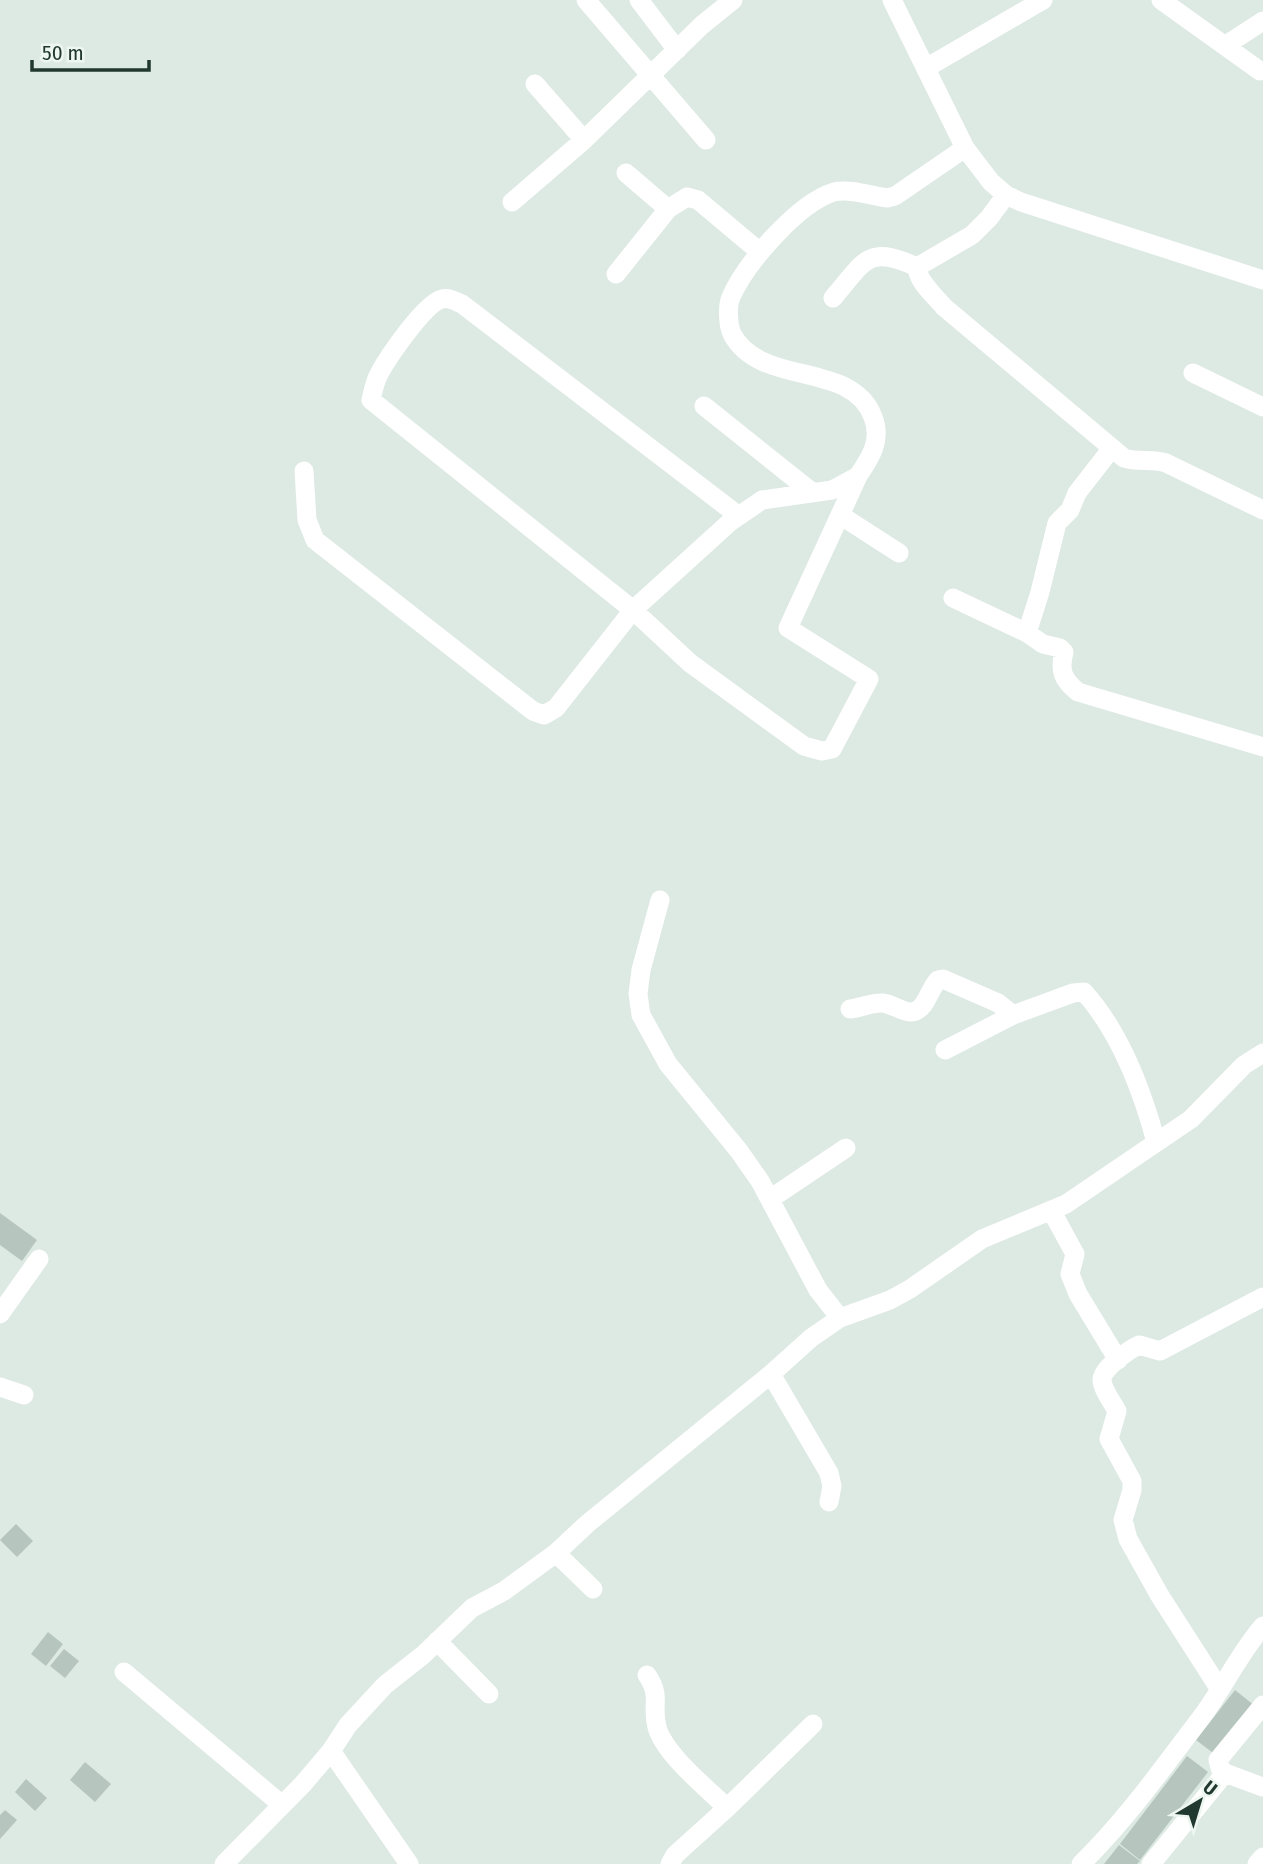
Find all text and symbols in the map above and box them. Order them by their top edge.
scale bar [32,28,149,72]
text: 50 m [42,40,84,66]
north arrow [1165,1766,1235,1836]
text: U [1199,1776,1222,1800]

